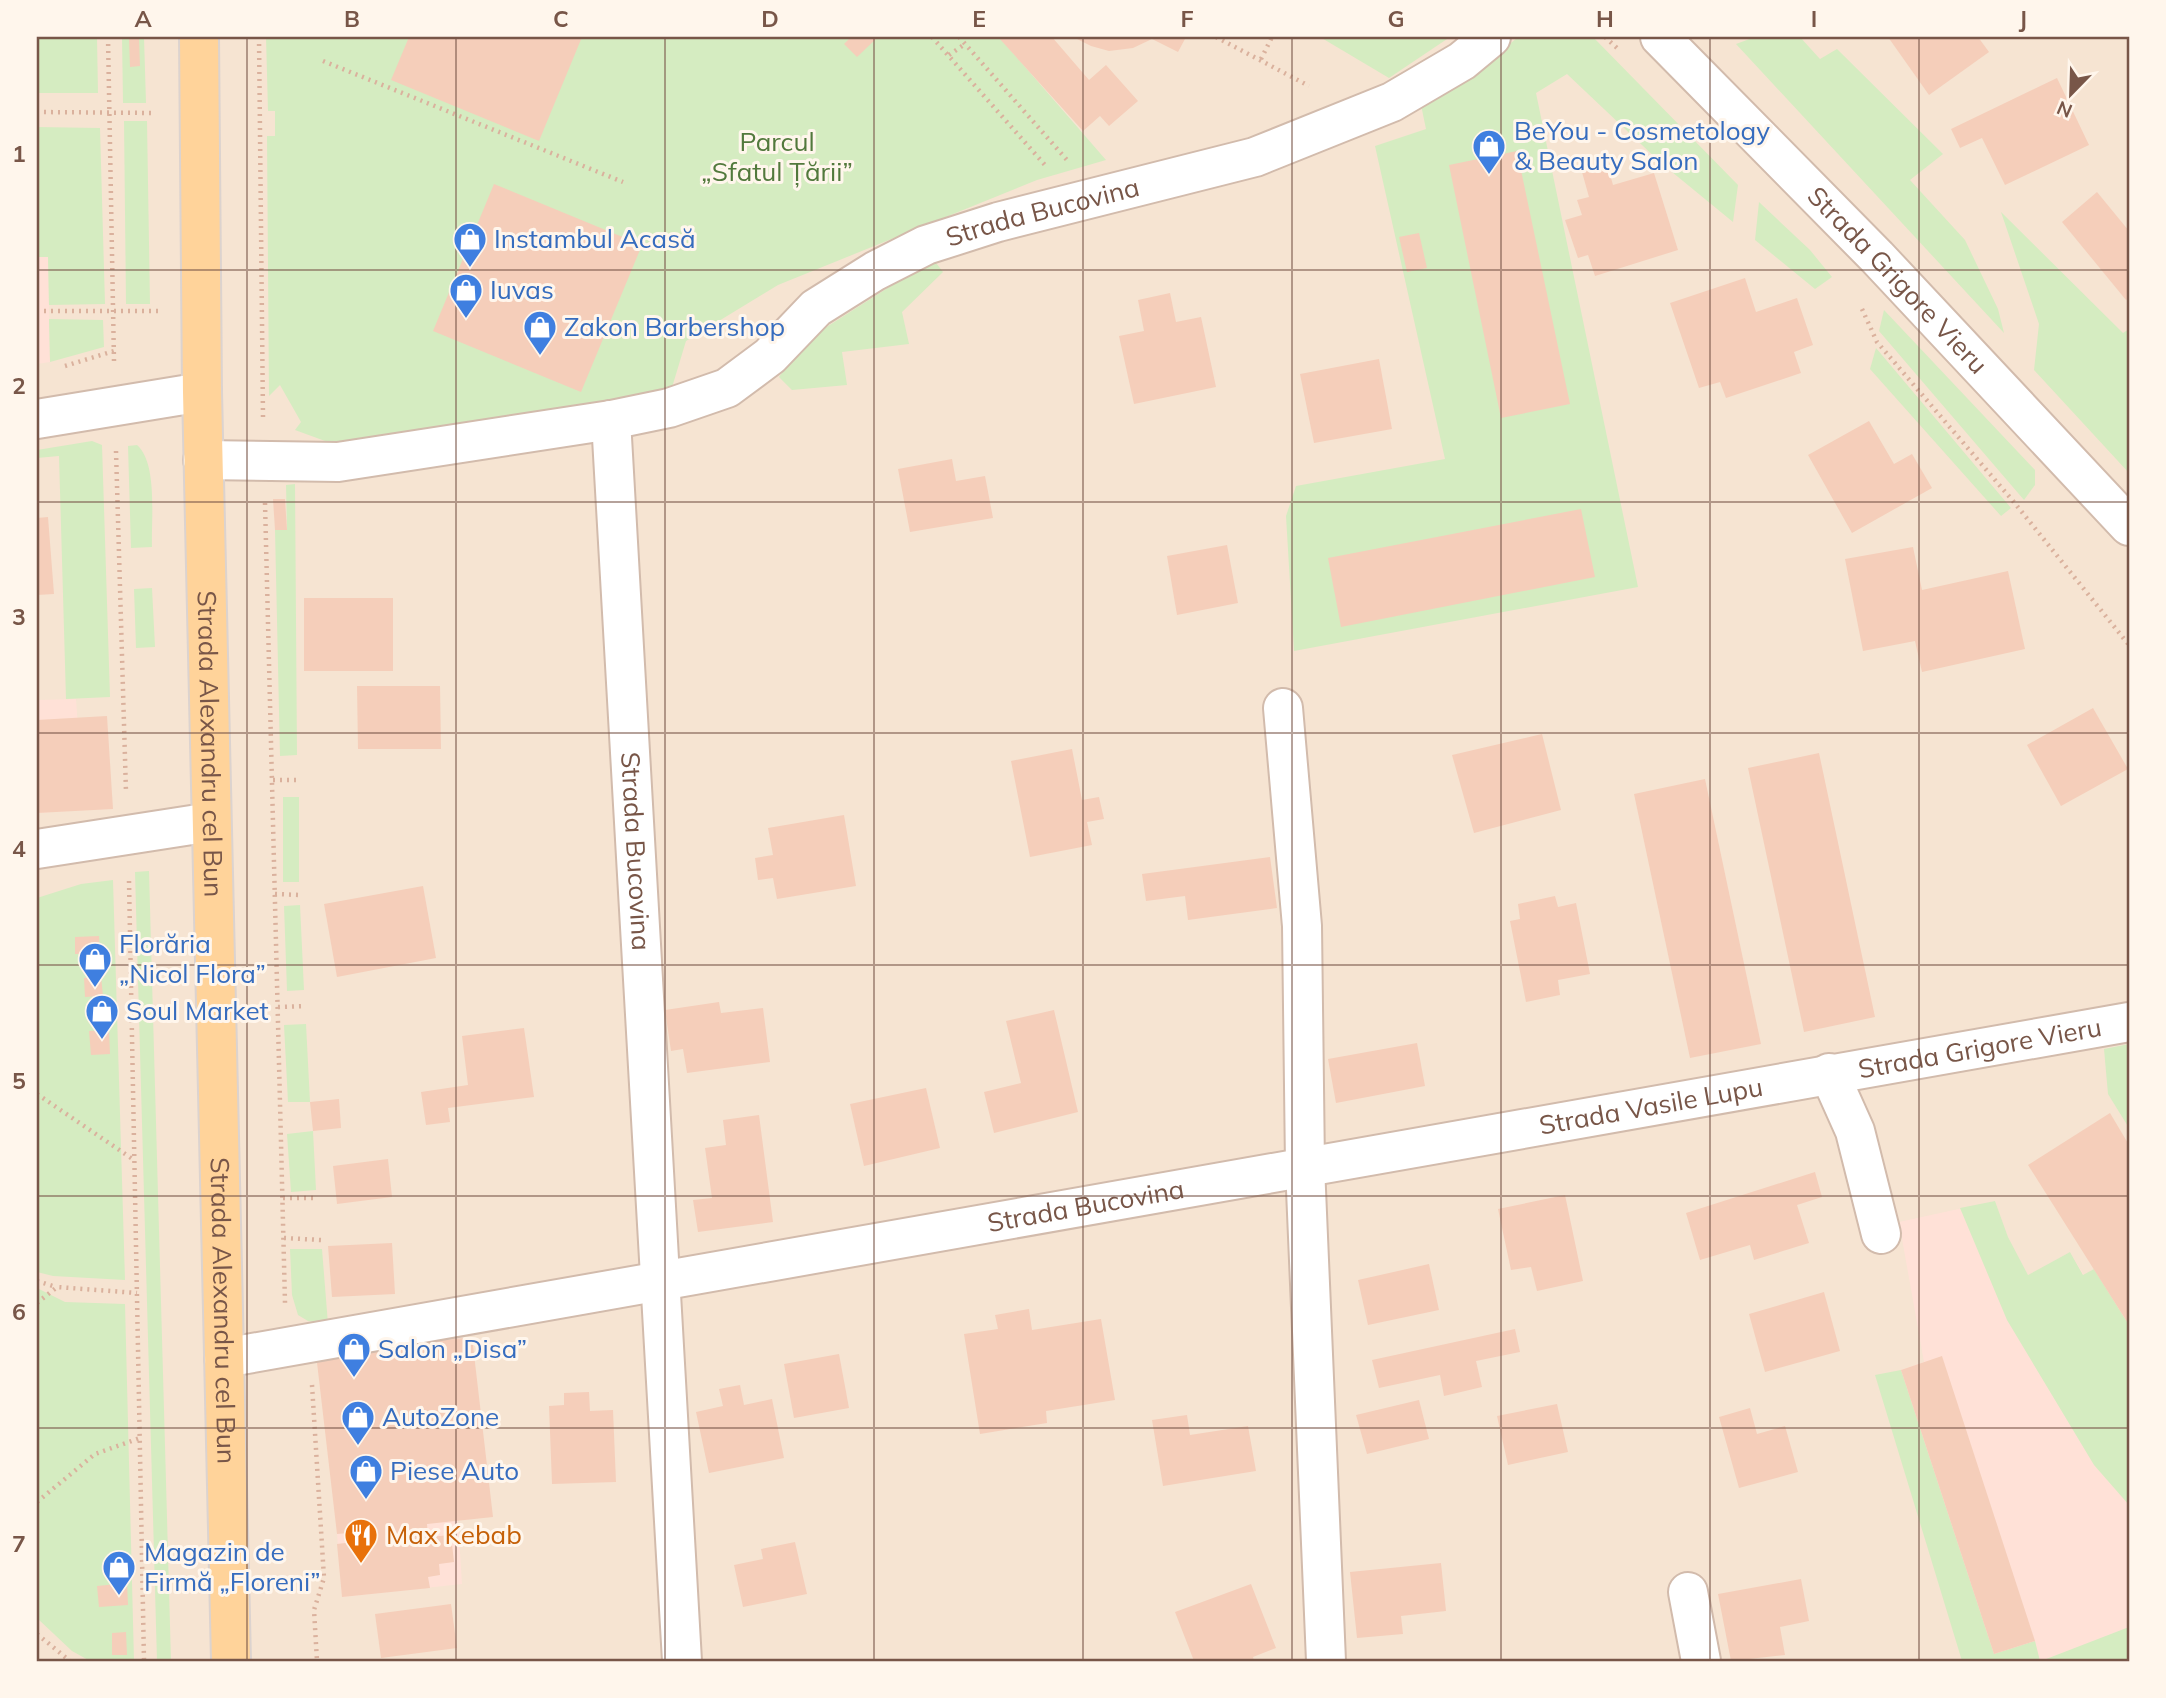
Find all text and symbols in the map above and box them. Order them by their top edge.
text: A [134,4,152,33]
text: B [344,4,360,33]
text: C [553,4,569,33]
text: D [761,4,779,33]
text: E [972,4,986,33]
text: F [1180,4,1194,33]
text: G [1387,4,1405,33]
text: H [1596,4,1614,33]
text: I [1811,4,1817,33]
text: J [2019,4,2027,33]
north arrow [2036,60,2106,130]
text: N [2053,96,2076,123]
place label: BeYou - Cosmetology & Beauty Salon [1514,114,1770,177]
park label: Parcul „Sfatul Țării” [701,125,853,188]
shop icon: BeYou - Cosmetology & Beauty Salon [1470,127,1508,176]
text: 1 [12,139,26,168]
street label: Strada Bucovina [941,170,1143,254]
street label: Strada Grigore Vieru [1801,179,1995,381]
shop icon: Instambul Acasă [451,220,489,269]
place label: Instambul Acasă [494,222,696,255]
shop icon: Iuvas [447,271,485,320]
place label: Iuvas [490,273,554,306]
shop icon: Zakon Barbershop [521,308,559,357]
place label: Zakon Barbershop [564,310,785,343]
text: 2 [12,371,26,400]
street label: Strada Alexandru cel Bun [191,590,231,898]
text: 3 [12,602,26,631]
street label: Strada Bucovina [614,751,658,952]
text: 4 [12,834,26,863]
place label: Florăria „Nicol Flora” [119,927,266,990]
shop icon: Florăria „Nicol Flora” [76,940,114,989]
shop icon: Soul Market [83,992,121,1041]
place label: Soul Market [126,994,269,1027]
street label: Strada Grigore Vieru [1855,1010,2104,1085]
text: 5 [12,1066,26,1095]
street label: Strada Vasile Lupu [1537,1070,1765,1142]
street label: Strada Alexandru cel Bun [203,1157,243,1465]
street label: Strada Bucovina [985,1172,1186,1239]
text: 6 [12,1297,26,1326]
shop icon: Salon „Disa” [335,1330,373,1379]
place label: Salon „Disa” [378,1332,527,1365]
shop icon: AutoZone [339,1398,377,1447]
place label: AutoZone [382,1400,499,1433]
shop icon: Piese Auto [347,1452,385,1501]
place label: Piese Auto [390,1454,519,1487]
restaurant icon: Max Kebab [342,1516,380,1565]
place label: Max Kebab [386,1518,522,1551]
text: 7 [12,1529,26,1558]
place label: Magazin de Firmă „Floreni” [144,1535,321,1598]
shop icon: Magazin de Firmă „Floreni” [100,1548,138,1597]

